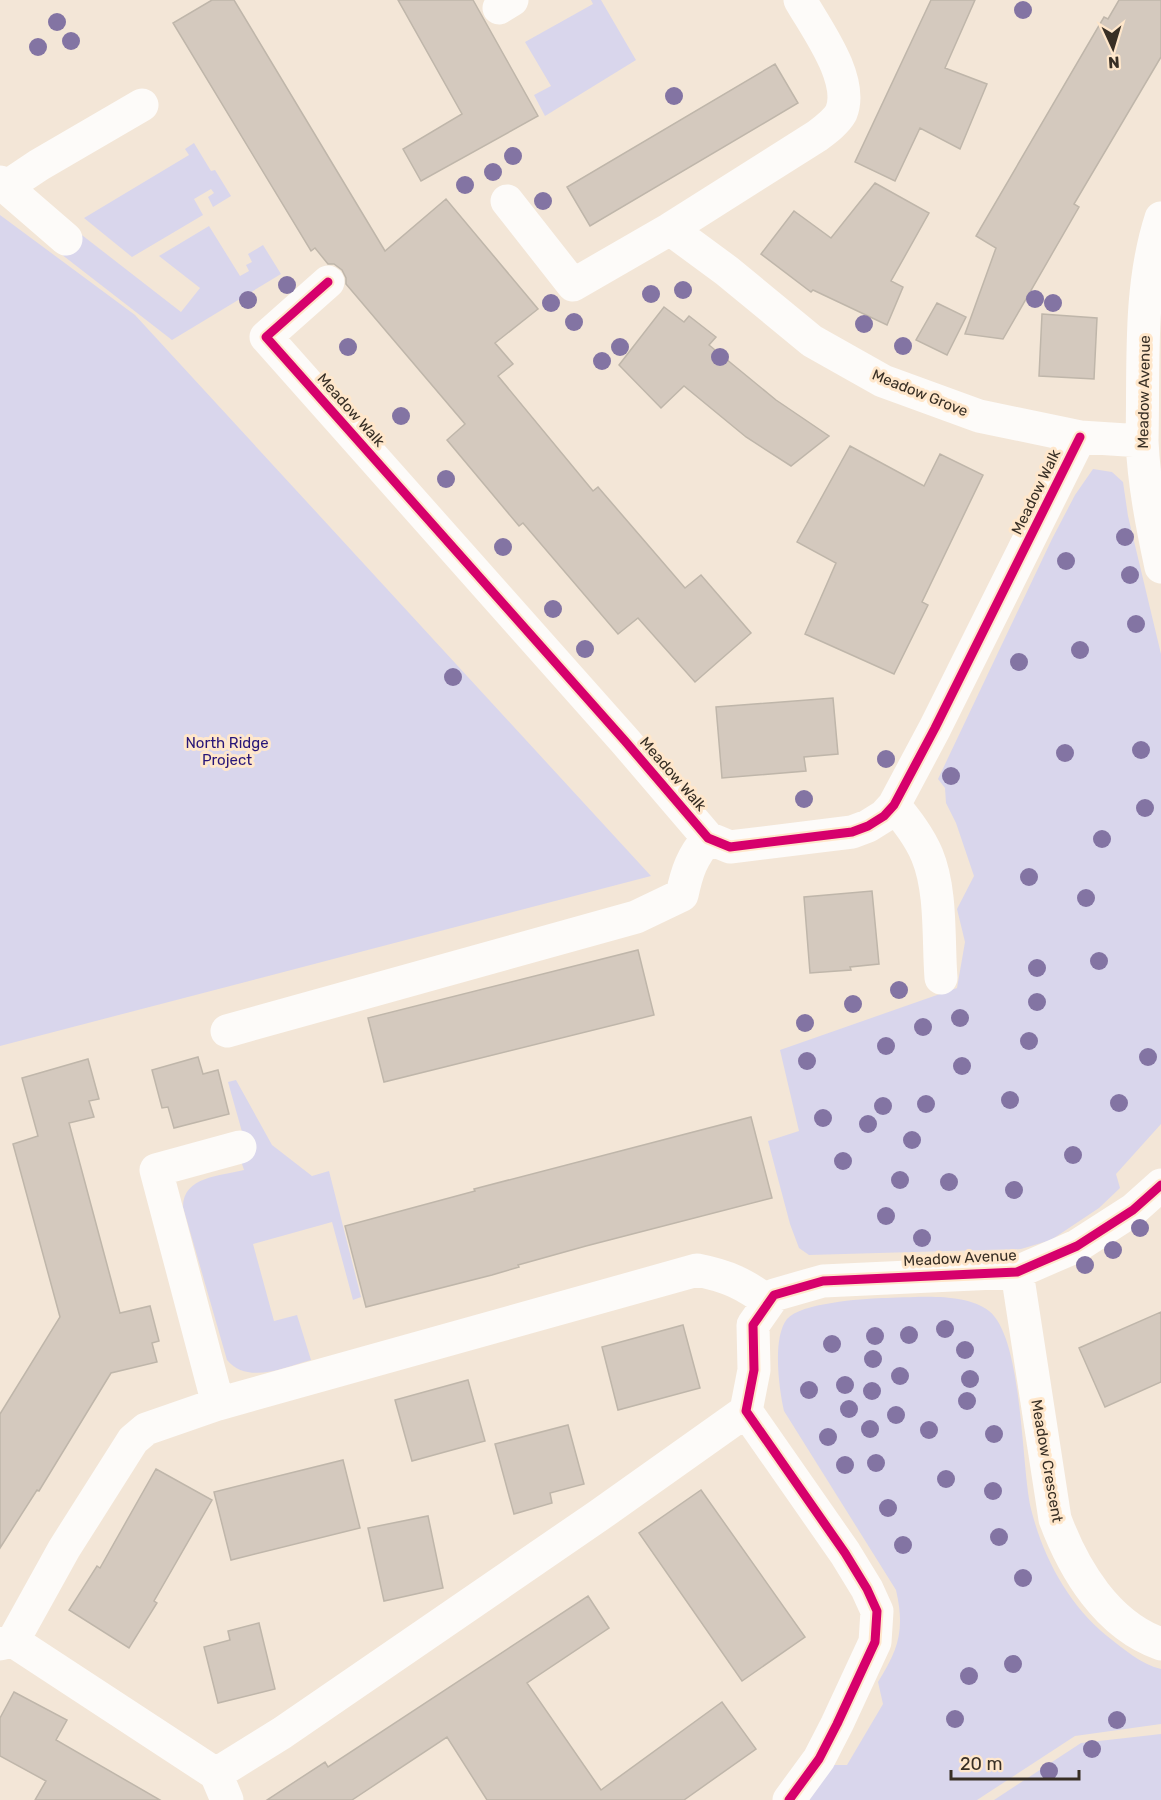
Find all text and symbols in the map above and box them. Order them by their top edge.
north arrow [1083,18,1143,78]
text: N [1108,53,1120,72]
street label: Meadow Avenue [1134,335,1154,449]
street label: Meadow Grove [869,366,971,420]
street label: Meadow Walk [313,370,389,451]
street label: Meadow Walk [1008,446,1064,537]
street label: Meadow Walk [636,733,710,815]
park label: North Ridge Project [185,734,269,769]
street label: Meadow Avenue [903,1246,1017,1270]
street label: Meadow Crescent [1027,1398,1067,1524]
scale bar [951,1743,1078,1781]
text: 20 m [960,1753,1002,1775]

